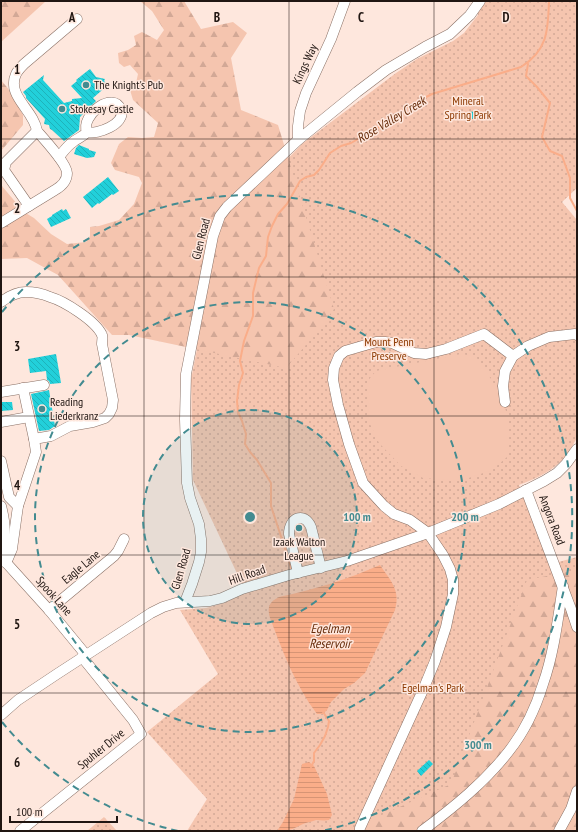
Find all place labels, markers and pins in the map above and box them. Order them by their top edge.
place label: The Knight's Pub [94,77,163,92]
marker: The Knight's Pub [81,80,91,90]
place label: Stokesay Castle [70,101,134,116]
marker: Stokesay Castle [57,104,67,114]
place label: Reading Liederkranz [50,394,98,423]
marker: Reading Liederkranz [37,404,47,414]
centre of rings [243,510,257,524]
marker: Izaak Walton League [294,523,304,533]
place label: Izaak Walton League [273,534,325,563]

